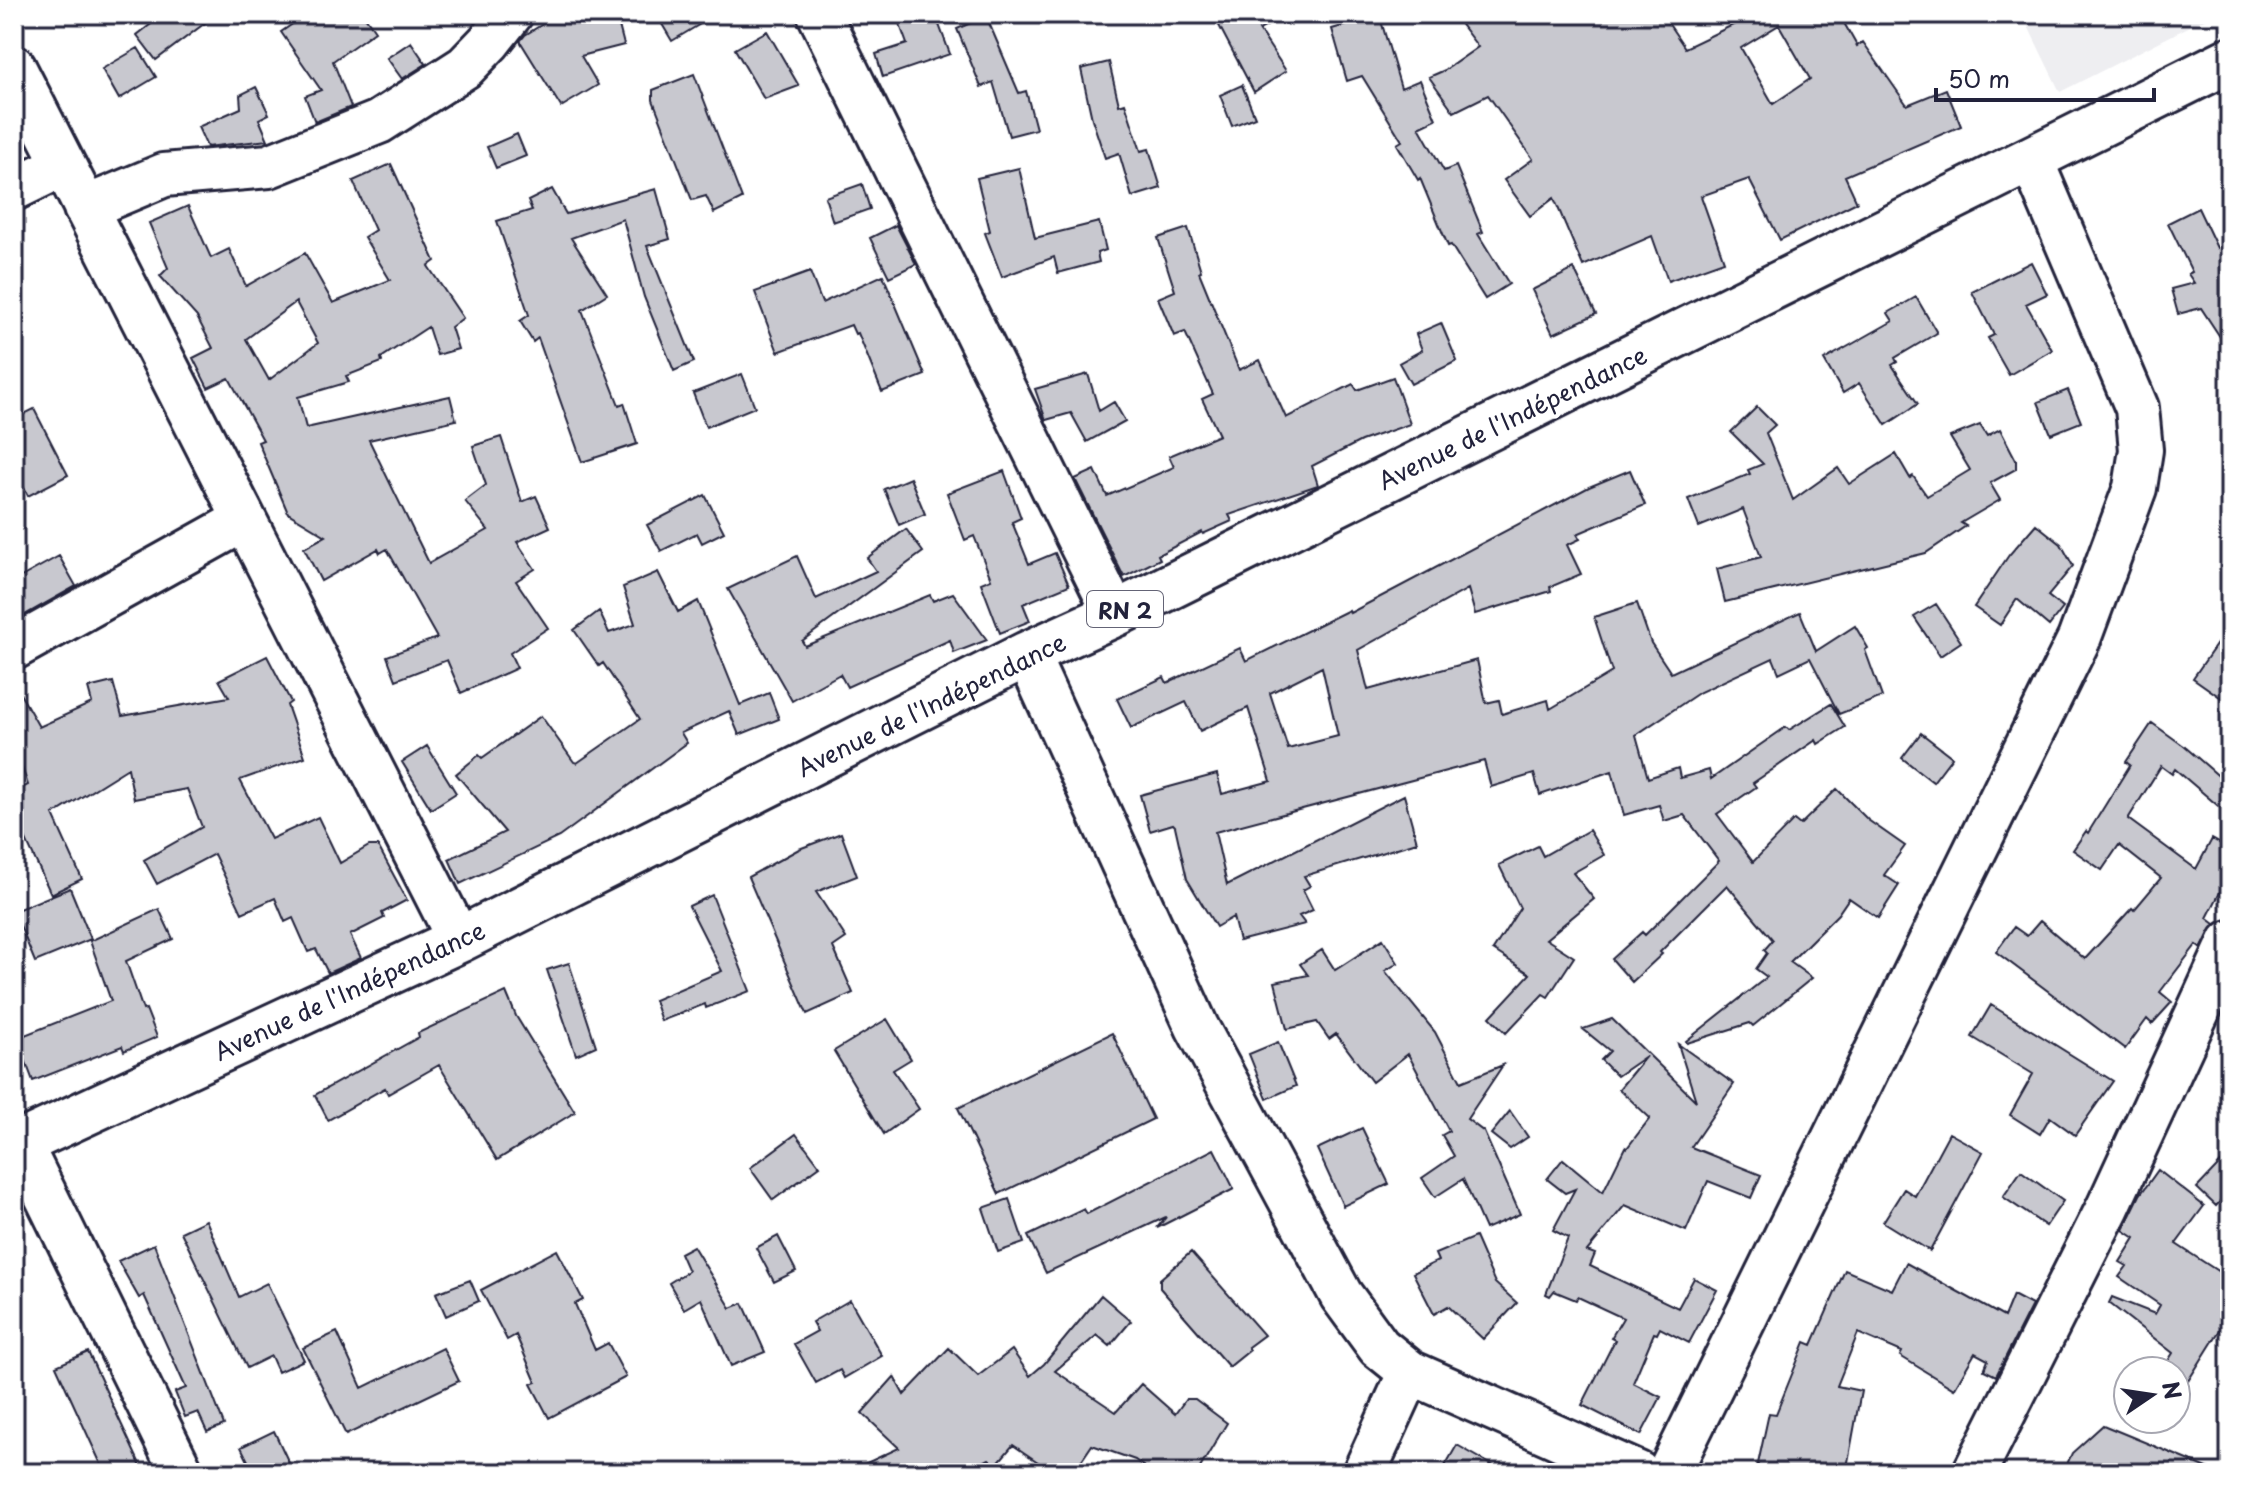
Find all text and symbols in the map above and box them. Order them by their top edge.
scale bar [1936,52,2154,102]
text: 50 m [1948,60,2010,96]
street label: Avenue de l'Indépendance [1371,336,1653,498]
road number: RN 2 [1087,591,1163,627]
street label: Avenue de l'Indépendance [790,623,1072,785]
street label: Avenue de l'Indépendance [208,911,490,1069]
north arrow [2112,1355,2192,1435]
text: N [2155,1378,2191,1402]

